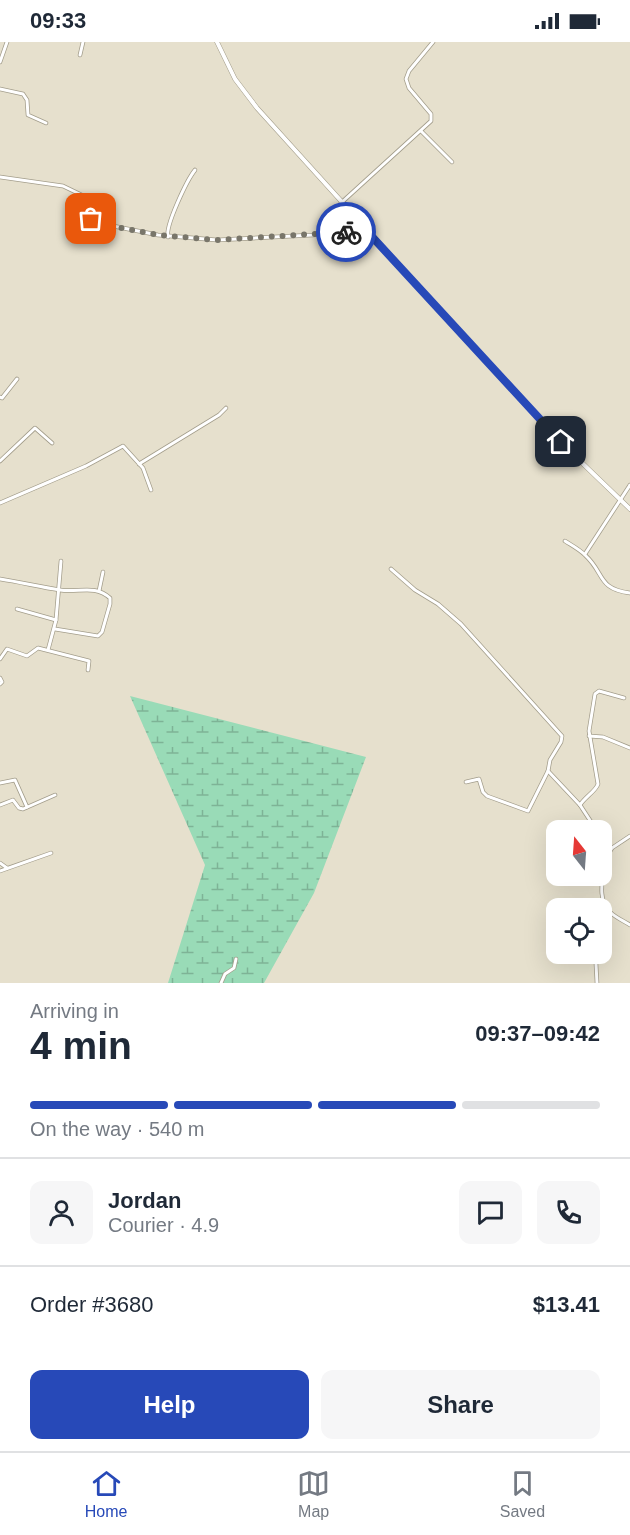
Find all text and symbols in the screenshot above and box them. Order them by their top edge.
text: 09:33 [30,8,86,33]
pin [65,193,116,244]
icon: bag [74,202,107,235]
courier [316,202,376,262]
icon: bike [330,216,363,249]
pin [535,416,586,467]
icon: home [544,425,577,458]
north arrow [546,820,612,886]
map controls [546,820,612,964]
button: locate [546,898,612,964]
text: Arriving in [30,1000,119,1022]
text: 09:37–09:42 [475,1021,600,1046]
text: 4 min [30,1024,132,1067]
text: On the way · 540 m [30,1118,205,1140]
button: person [30,1181,93,1244]
button: chat [459,1181,522,1244]
button: phone [537,1181,600,1244]
text: Jordan [108,1188,181,1213]
text: Courier · 4.9 [108,1214,219,1236]
text: Order #3680 [30,1292,154,1317]
text: $13.41 [533,1292,600,1317]
button: Help [30,1370,309,1439]
button: Share [321,1370,600,1439]
tab: Home [85,1467,128,1521]
tab: Map [297,1467,330,1521]
tab: Saved [500,1467,545,1521]

